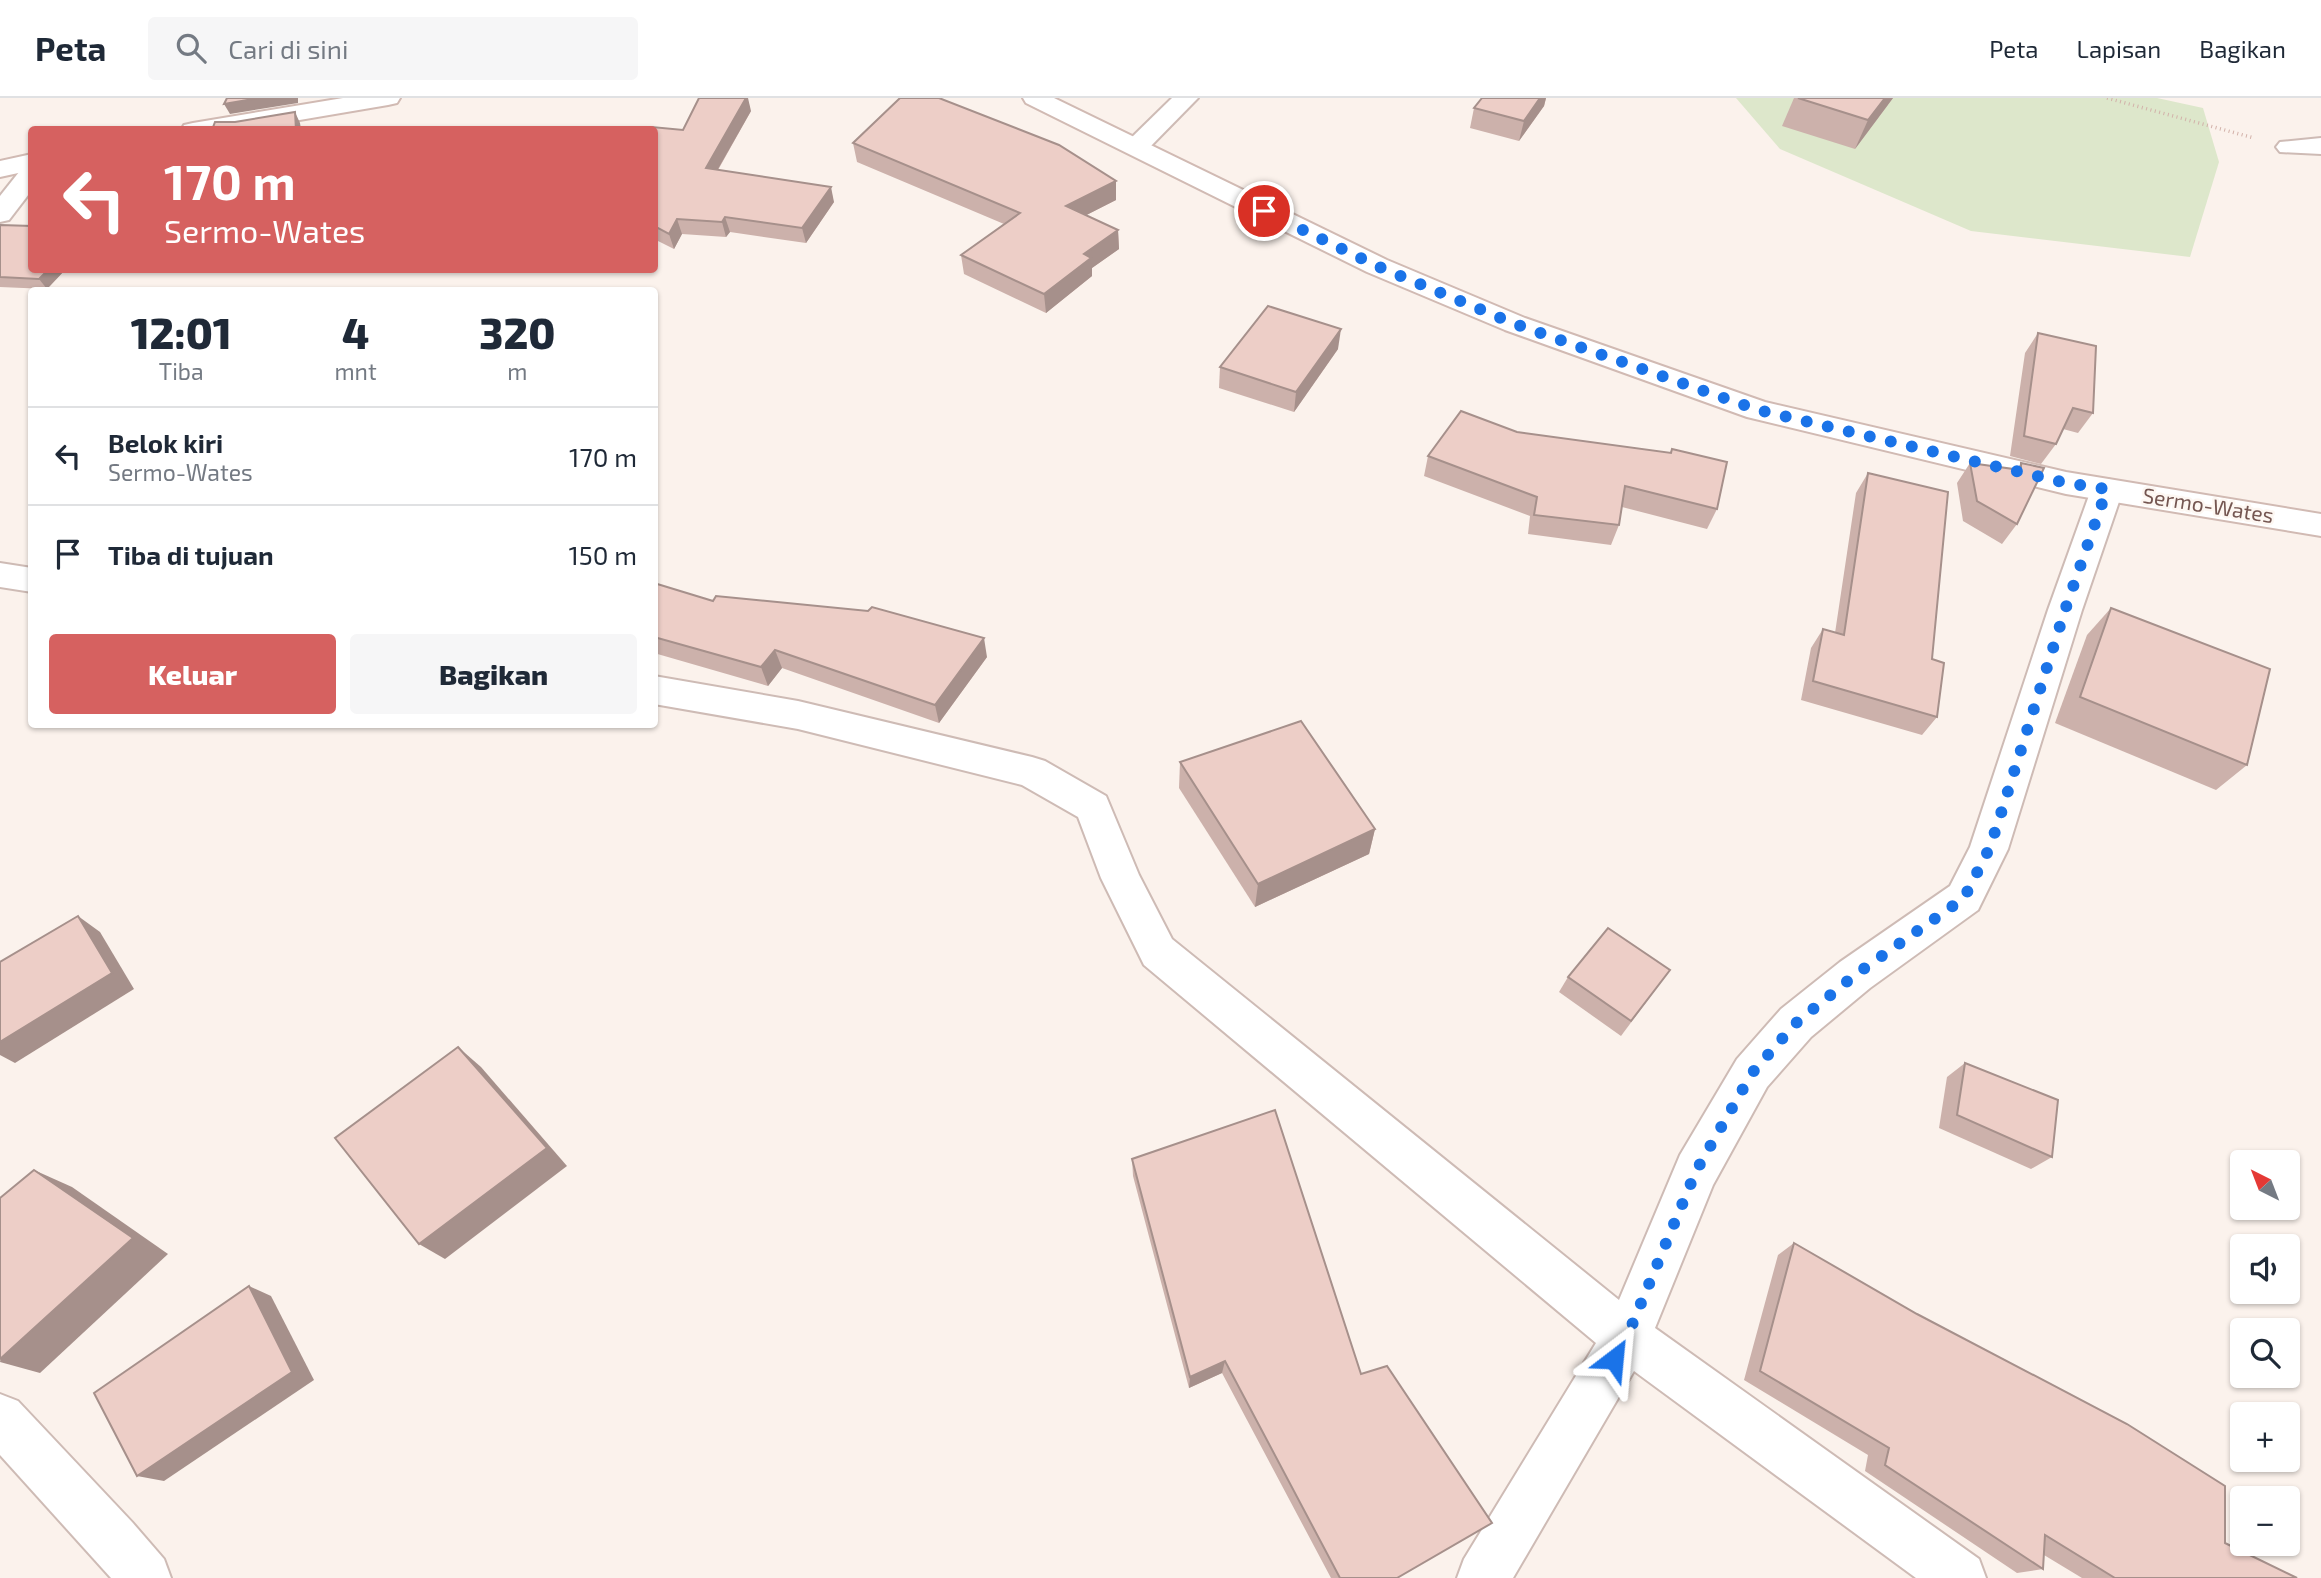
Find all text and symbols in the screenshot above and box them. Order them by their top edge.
search box [148,17,638,80]
text: Peta [35,28,106,68]
icon: search [172,29,210,67]
text: Cari di sini [228,33,348,64]
text: Peta [1989,34,2039,63]
text: Lapisan [2077,34,2161,63]
text: Bagikan [2199,34,2286,63]
text: 170 m [164,151,296,210]
icon: left [49,154,140,245]
pin [1234,181,1294,241]
icon: arrive [1245,192,1283,230]
text: Sermo-Wates [164,211,365,249]
text: 12:01 [131,307,232,357]
text: 4 [342,307,369,357]
text: 320 [479,307,555,357]
text: Tiba [159,357,204,385]
text: mnt [334,357,377,385]
text: m [507,357,527,385]
text: Belok kiri [108,427,223,458]
icon: left [49,437,87,475]
text: 170 m [569,441,637,472]
text: Sermo-Wates [108,458,253,486]
street label: Sermo-Wates [2141,482,2275,527]
icon: arrive [49,535,87,573]
text: Tiba di tujuan [108,539,274,570]
text: 150 m [568,539,637,570]
button: Keluar [49,634,336,714]
button: Bagikan [350,634,637,714]
north arrow [2230,1150,2300,1220]
map controls [2230,1150,2300,1556]
button: sound [2230,1234,2300,1304]
button: search [2230,1318,2300,1388]
position arrow [1577,1322,1651,1396]
button: + [2230,1402,2300,1472]
button: − [2230,1486,2300,1556]

